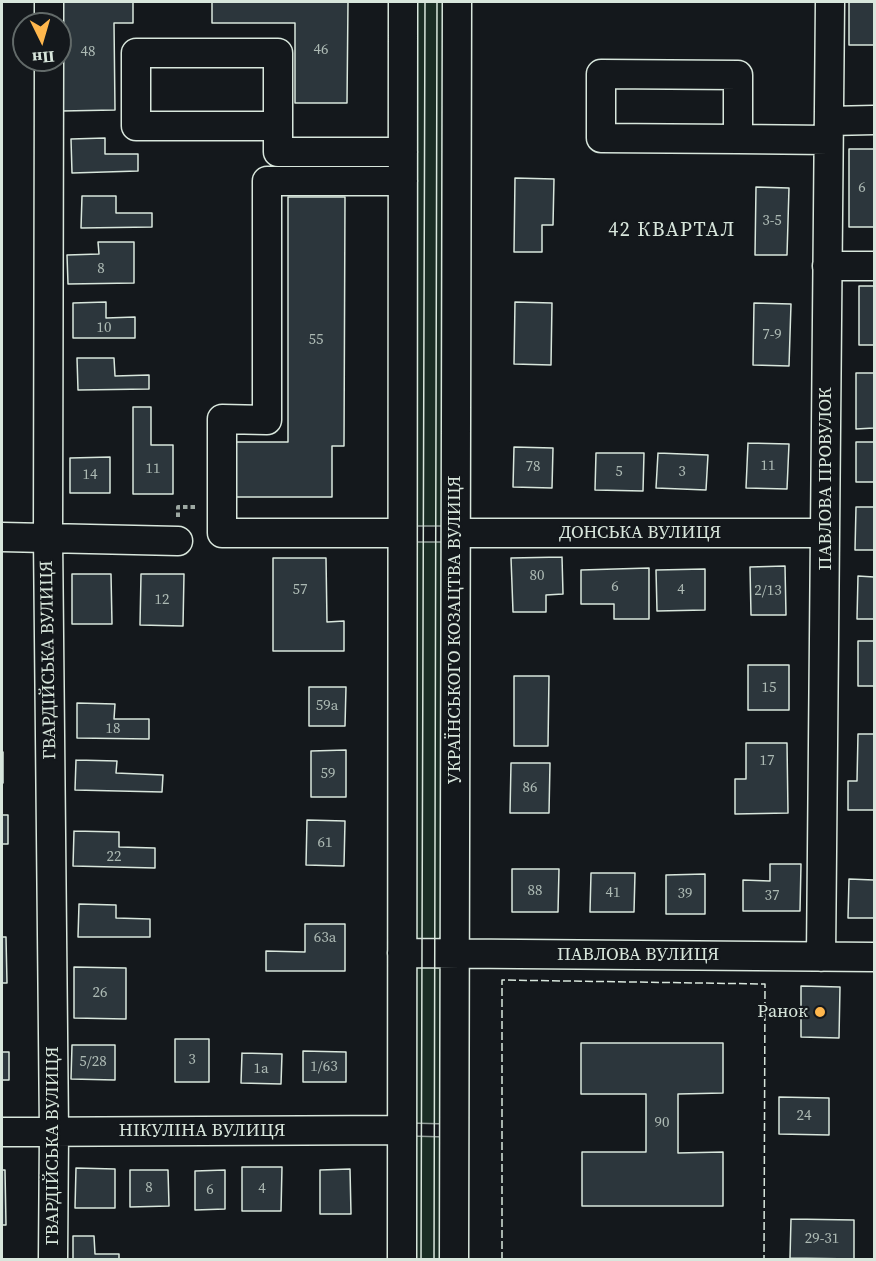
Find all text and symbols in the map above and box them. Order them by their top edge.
north arrow [12,12,72,72]
house number: 46 [314,41,328,59]
house number: 48 [81,43,95,61]
text: Пн [31,46,56,70]
house number: 6 [858,179,866,197]
house number: 3-5 [762,212,782,230]
district label: 42 КВАРТАЛ [608,219,736,243]
house number: 8 [97,260,105,278]
house number: 10 [97,319,111,337]
house number: 7-9 [762,326,782,344]
house number: 55 [309,331,323,349]
street label: ПАВЛОВА ПРОВУЛОК [815,388,837,570]
house number: 11 [761,457,775,475]
house number: 78 [526,458,540,476]
house number: 11 [146,460,160,478]
house number: 5 [615,463,623,481]
house number: 3 [678,463,686,481]
house number: 14 [83,466,97,484]
street label: УКРАЇНСЬКОГО КОЗАЦТВА ВУЛИЦЯ [444,476,466,784]
street label: ДОНСЬКА ВУЛИЦЯ [559,522,721,544]
street label: ГВАРДІЙСЬКА ВУЛИЦЯ [36,560,62,760]
house number: 80 [530,567,544,585]
house number: 6 [611,578,619,596]
house number: 57 [293,581,307,599]
house number: 4 [677,581,685,599]
house number: 2/13 [754,582,782,600]
house number: 12 [155,591,169,609]
house number: 15 [762,679,776,697]
house number: 59а [316,697,338,715]
house number: 18 [106,720,120,738]
house number: 17 [760,752,774,770]
house number: 59 [321,765,335,783]
house number: 86 [523,779,537,797]
house number: 61 [318,834,332,852]
house number: 22 [107,848,121,866]
house number: 88 [528,882,542,900]
house number: 41 [606,884,620,902]
house number: 39 [678,885,692,903]
house number: 37 [765,887,779,905]
house number: 63а [314,929,336,947]
street label: ПАВЛОВА ВУЛИЦЯ [557,944,719,966]
house number: 26 [93,984,107,1002]
place label: Ранок [757,1001,808,1023]
marker: Ранок [813,1005,827,1019]
street label: ГВАРДІЙСЬКА ВУЛИЦЯ [42,1047,64,1245]
house number: 3 [188,1051,196,1069]
house number: 5/28 [79,1053,107,1071]
house number: 1/63 [310,1058,338,1076]
house number: 1а [253,1060,269,1078]
house number: 24 [797,1107,811,1125]
house number: 90 [655,1114,669,1132]
street label: НІКУЛІНА ВУЛИЦЯ [119,1120,285,1142]
house number: 8 [145,1179,153,1197]
house number: 4 [258,1180,266,1198]
house number: 6 [206,1181,214,1199]
house number: 29-31 [805,1230,839,1248]

